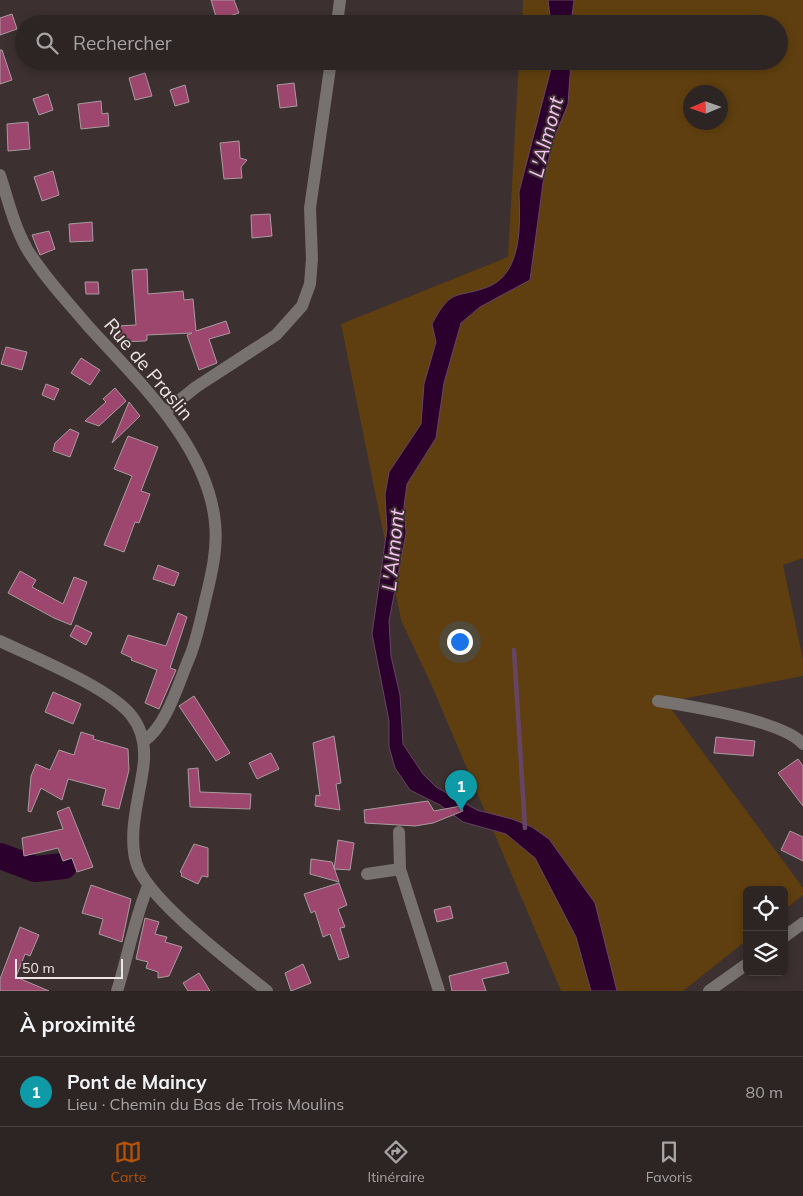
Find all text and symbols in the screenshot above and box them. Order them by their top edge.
search box [15,15,788,70]
icon: search [33,29,61,57]
text: Rechercher [73,31,172,55]
north arrow [683,85,728,130]
water label: L'Almont [523,93,569,180]
street label: Rue de Praslin [99,313,199,425]
water label: L'Almont [376,507,409,592]
your location [447,629,473,655]
pin: 1 [445,770,477,811]
map controls [743,886,788,976]
button: locate [743,886,788,931]
button: layers [743,931,788,976]
scale bar [15,956,122,979]
text: 50 m [22,959,55,977]
text: À proximité [20,1011,136,1037]
text: Pont de Maincy [67,1070,206,1094]
text: 1 [31,1082,41,1102]
text: 80 m [746,1082,783,1102]
text: Lieu · Chemin du Bas de Trois Moulins [67,1094,344,1114]
tab: Carte [111,1138,146,1186]
tab: Itinéraire [368,1138,425,1186]
tab: Favoris [646,1138,692,1186]

